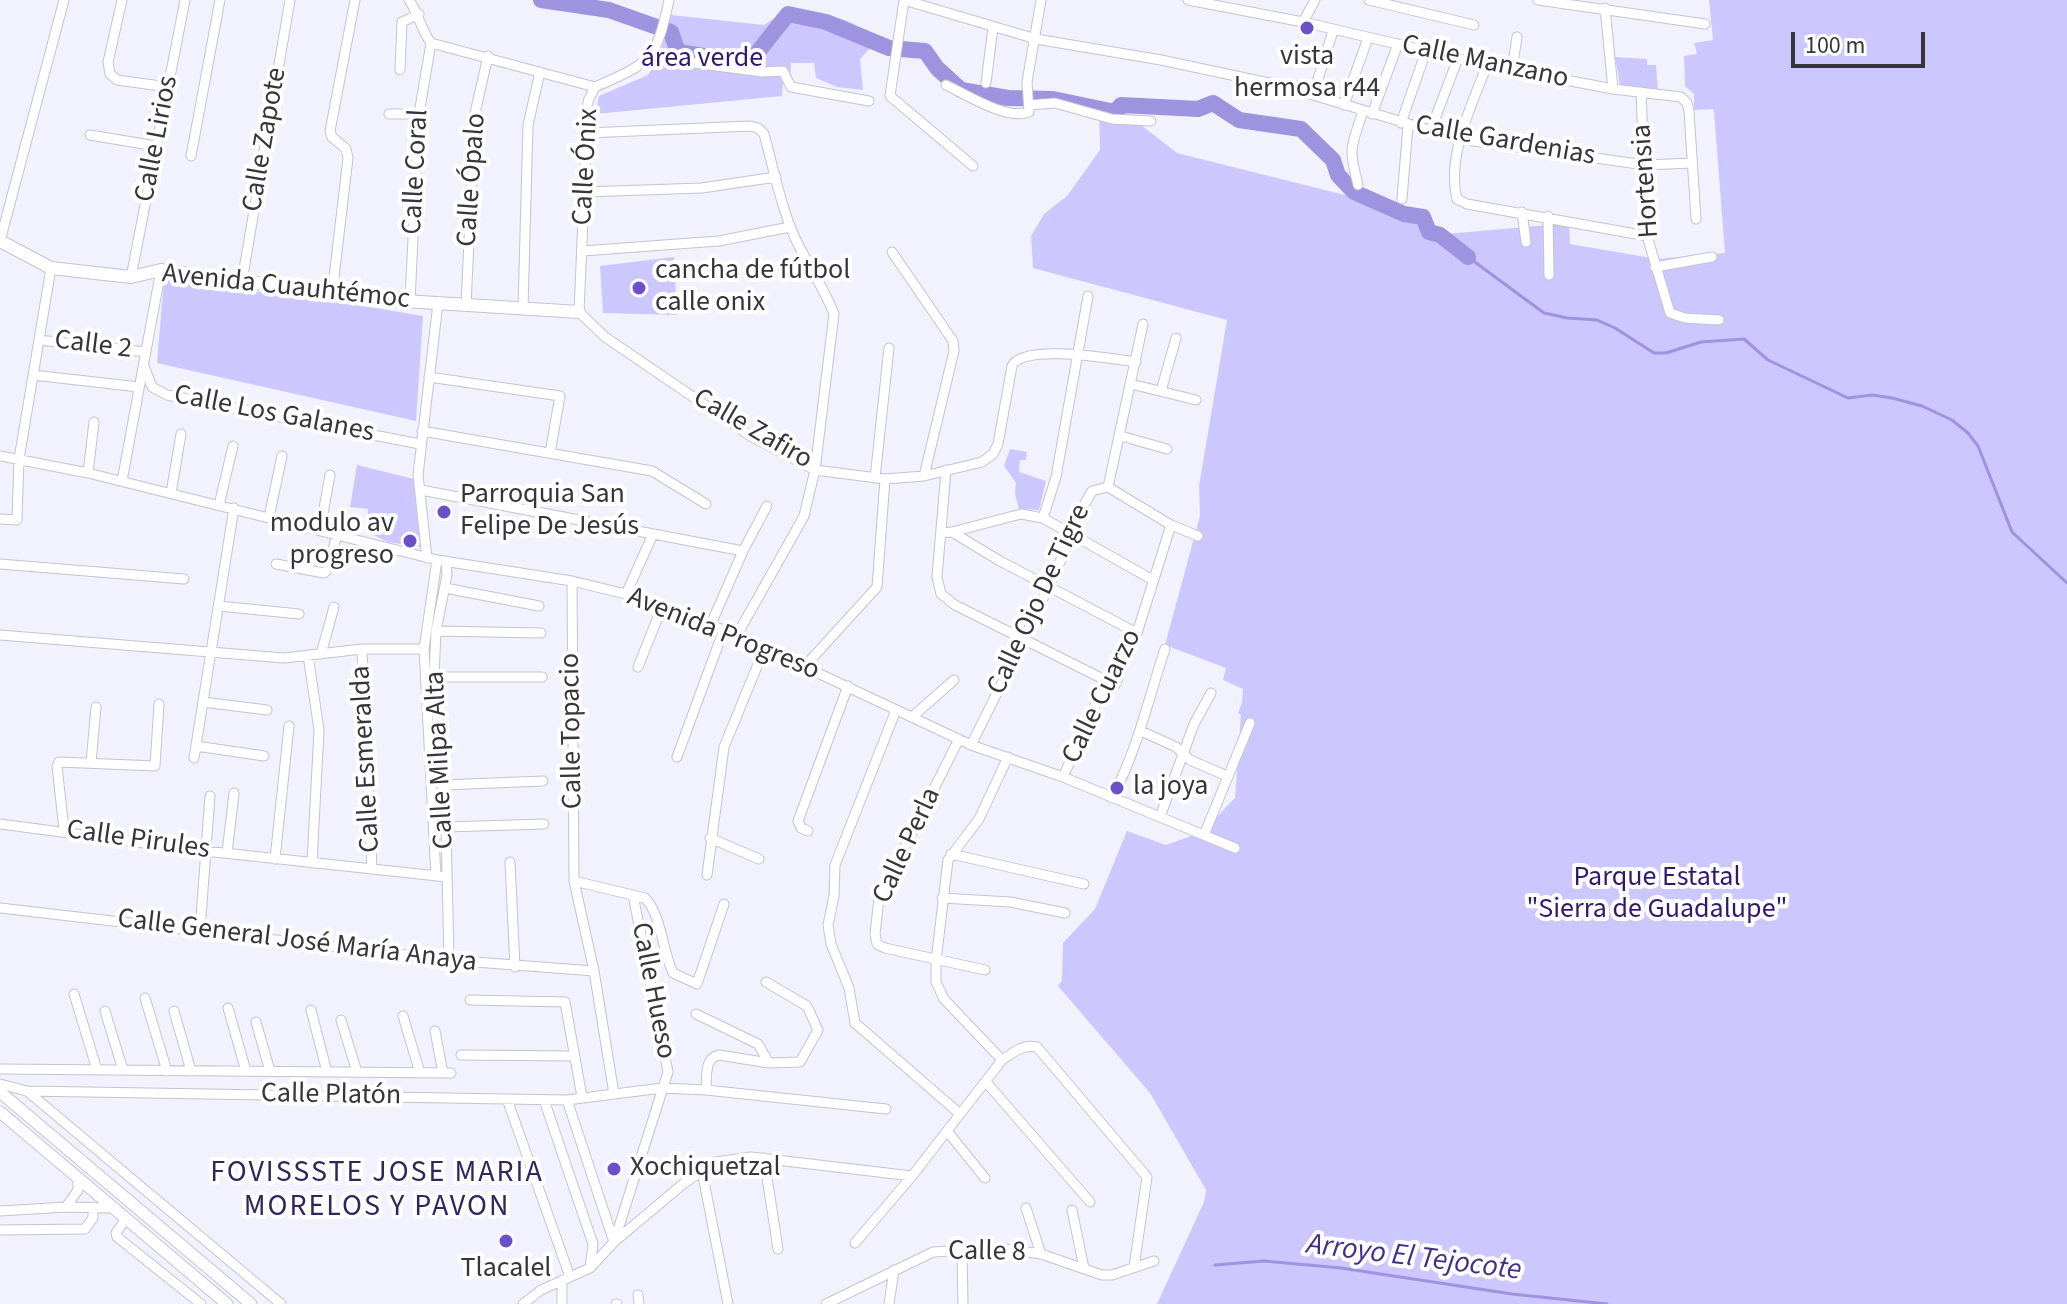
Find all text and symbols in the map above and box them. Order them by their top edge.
scale bar [1795,16,1929,66]
marker: vista hermosa r44 [1298,19,1316,37]
text: 100 m [1805,28,1865,63]
street label: Calle Manzano [1399,29,1571,97]
place label: vista hermosa r44 [1234,41,1380,107]
park label: área verde [641,43,763,77]
street label: Calle Zapote [237,65,295,215]
street label: Calle Lirios [129,73,187,205]
street label: Calle Ónix [567,108,607,226]
street label: Calle Coral [397,109,437,235]
street label: Calle Gardenias [1412,110,1598,174]
street label: Calle Ópalo [452,112,494,248]
street label: Hortensia [1626,123,1668,239]
place label: cancha de fútbol calle onix [655,255,850,321]
street label: Avenida Cuauhtémoc [160,258,412,318]
marker: cancha de fútbol calle onix [630,279,648,297]
street label: Calle 2 [52,325,134,367]
street label: Calle Los Galanes [171,379,377,451]
street label: Calle Zafiro [686,382,818,478]
place label: Parroquia San Felipe De Jesús [460,479,639,545]
street label: Calle Ojo De Tigre [981,499,1099,701]
marker: Parroquia San Felipe De Jesús [435,503,453,521]
place label: modulo av progreso [270,508,394,574]
marker: modulo av progreso [401,532,419,550]
street label: Avenida Progreso [622,581,824,689]
street label: Calle Cuarzo [1056,624,1150,770]
street label: Calle Topacio [555,653,591,809]
street label: Calle Esmeralda [345,665,389,853]
street label: Calle Milpa Alta [420,670,462,850]
place label: la joya [1133,771,1208,805]
marker: la joya [1108,779,1126,797]
street label: Calle Perla [867,783,949,909]
street label: Calle Pirules [64,814,212,868]
park label: Parque Estatal "Sierra de Guadalupe" [1527,862,1787,928]
street label: Calle General José María Anaya [115,903,479,981]
street label: Calle Hueso [622,920,682,1062]
street label: Calle Platón [261,1078,401,1114]
place label: Xochiquetzal [630,1152,781,1186]
district label: FOVISSSTE JOSE MARIA MORELOS Y PAVON [210,1156,544,1226]
marker: Xochiquetzal [605,1160,623,1178]
water label: Arroyo El Tejocote [1305,1228,1523,1290]
marker: Tlacalel [497,1232,515,1250]
street label: Calle 8 [948,1236,1026,1270]
place label: Tlacalel [460,1253,552,1287]

